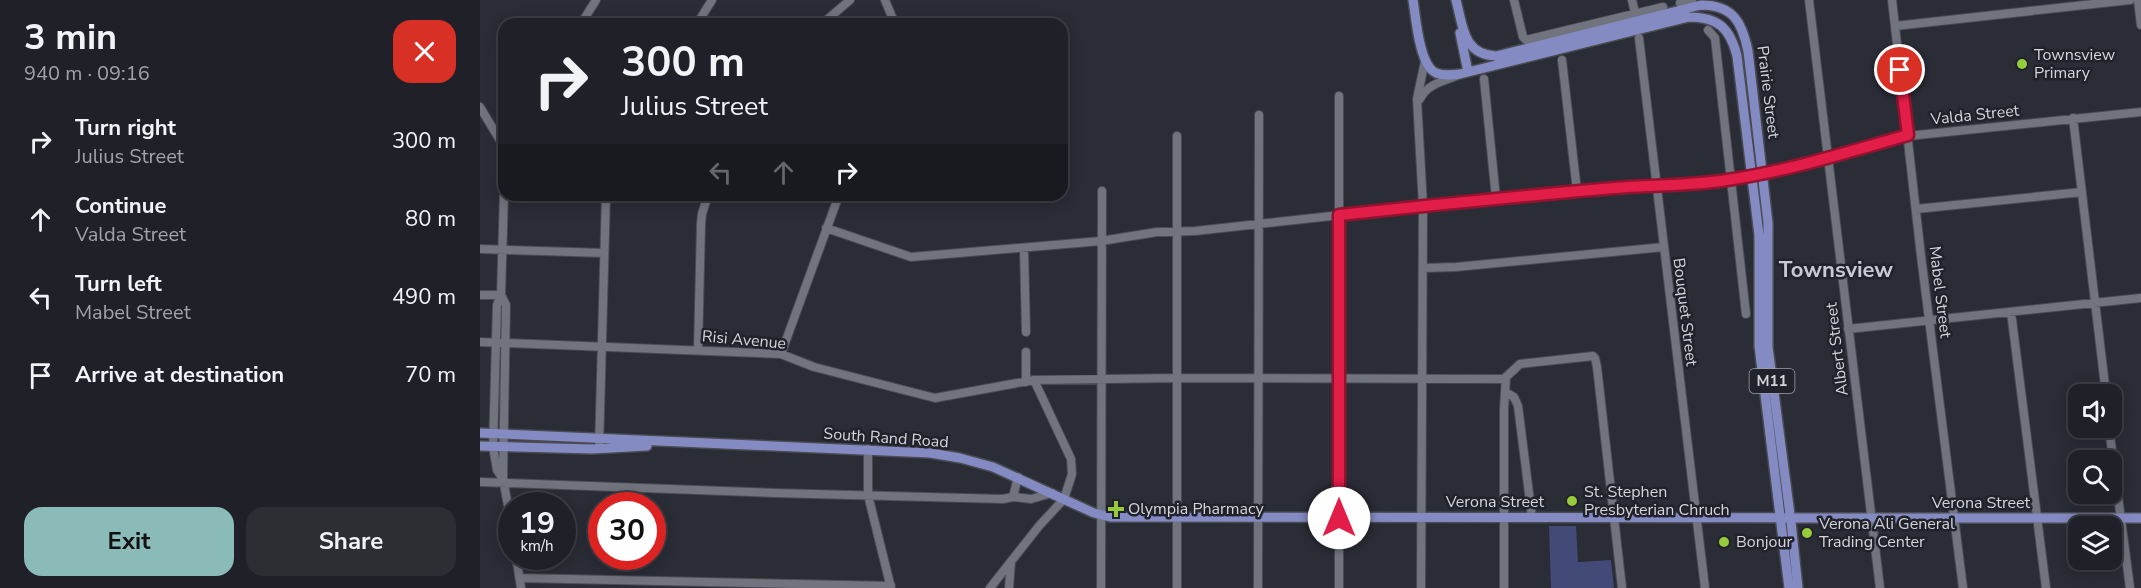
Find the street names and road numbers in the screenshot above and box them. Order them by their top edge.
street label: Prairie Street [1751,44,1785,140]
street label: Valda Street [1929,99,2021,131]
street label: Mabel Street [1923,245,1957,340]
street label: Bouquet Street [1667,257,1703,368]
street label: Albert Street [1820,301,1854,397]
street label: Risi Avenue [701,325,787,355]
road number: M11 [1750,369,1794,393]
street label: South Rand Road [823,423,949,453]
street label: Verona Street [1445,491,1545,513]
street label: Verona Street [1931,492,2031,514]

